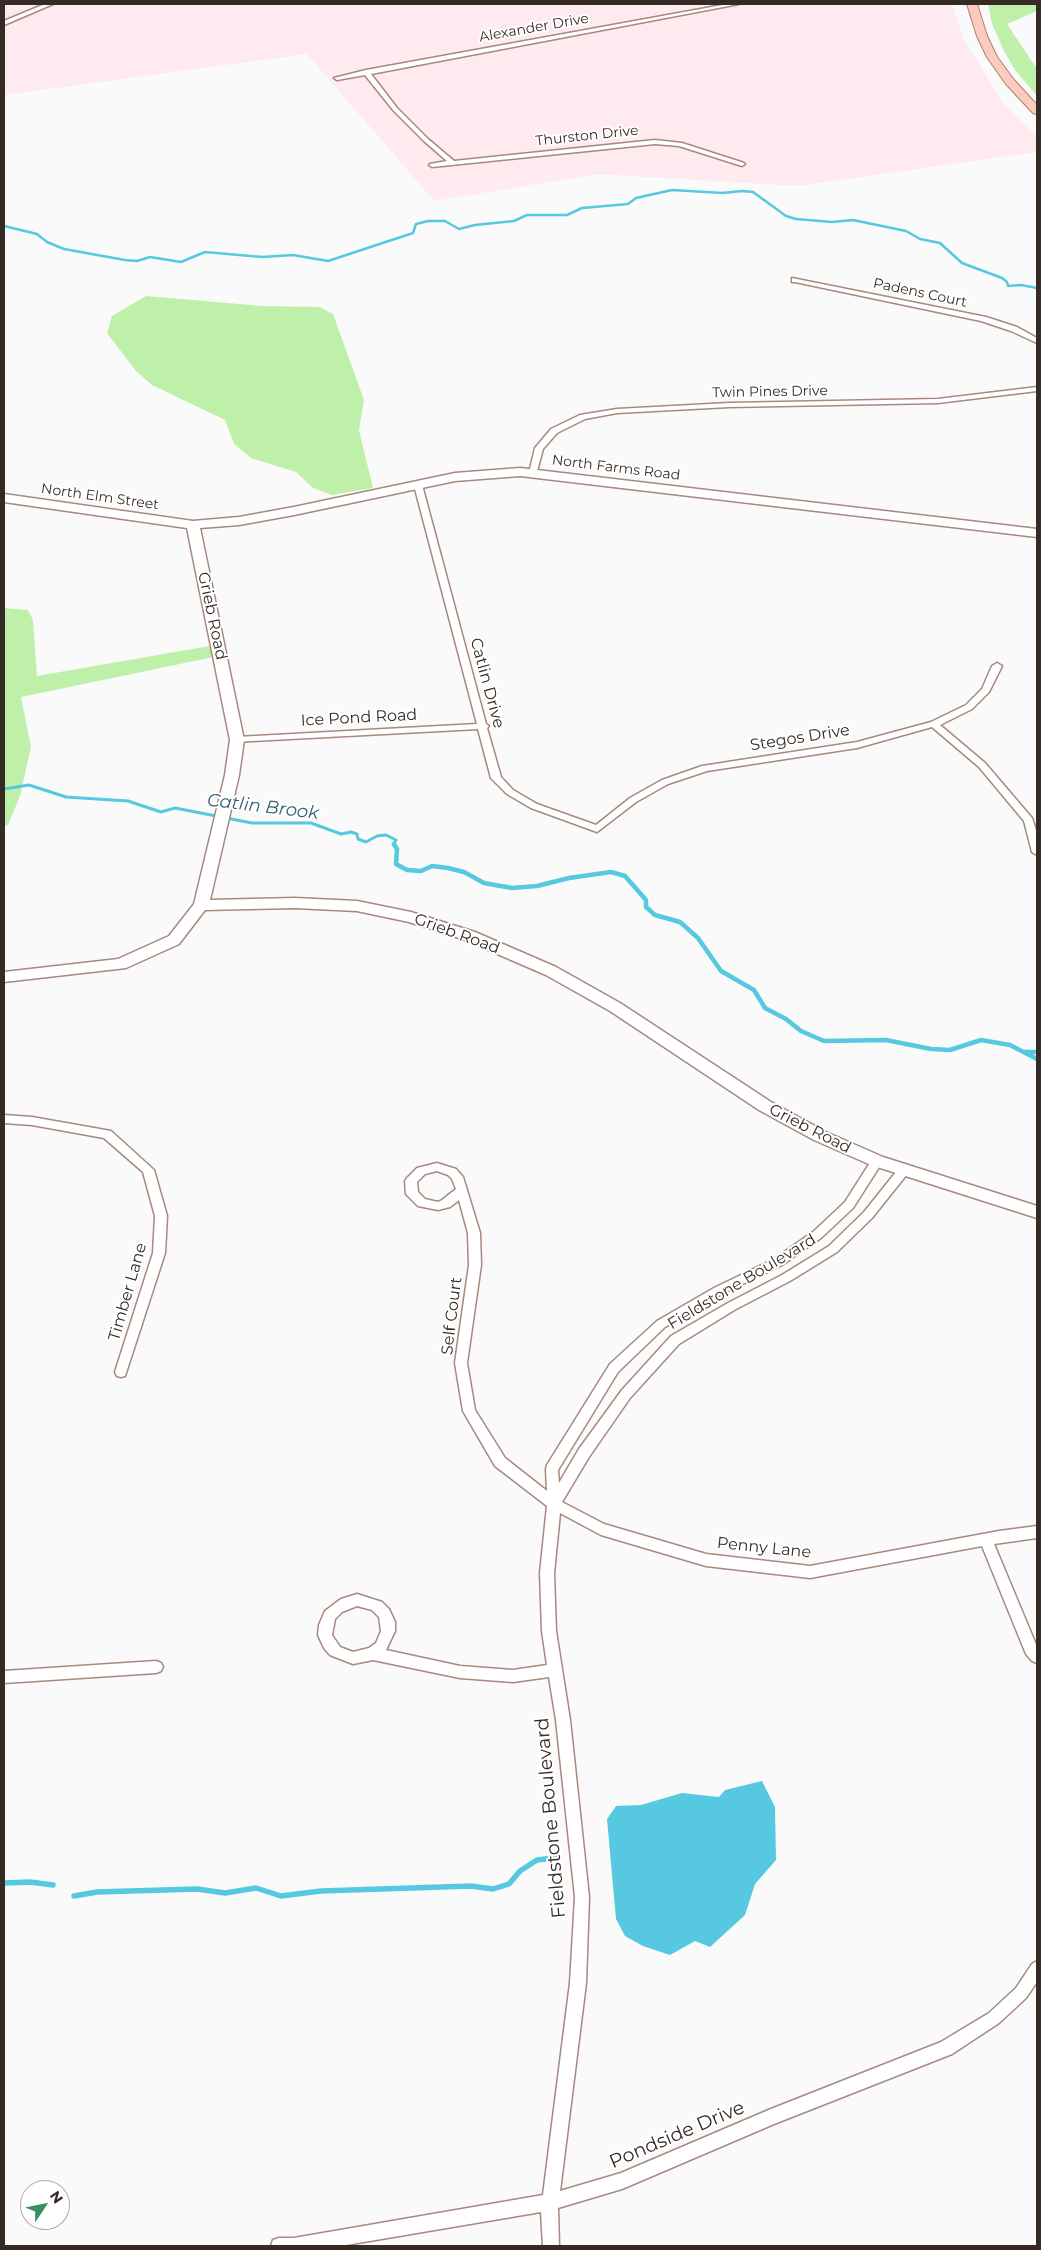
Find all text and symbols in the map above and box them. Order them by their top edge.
street label: Alexander Drive [478,10,590,46]
street label: Thurston Drive [535,122,639,150]
street label: Padens Court [872,275,968,311]
street label: Twin Pines Drive [712,383,828,401]
street label: North Farms Road [551,452,681,484]
street label: North Elm Street [40,480,160,514]
street label: Grieb Road [193,570,231,662]
street label: Catlin Drive [466,636,508,730]
street label: Ice Pond Road [300,705,418,731]
street label: Stegos Drive [749,721,851,755]
water label: Catlin Brook [206,789,320,825]
street label: Grieb Road [412,910,502,958]
street label: Grieb Road [766,1100,854,1158]
street label: Fieldstone Boulevard [664,1230,820,1334]
street label: Timber Lane [105,1241,151,1343]
street label: Self Court [438,1276,466,1356]
street label: Penny Lane [716,1534,812,1562]
street label: Fieldstone Boulevard [531,1717,571,1919]
street label: Pondside Drive [606,2096,748,2174]
north arrow [20,2180,70,2230]
text: N [46,2187,67,2207]

